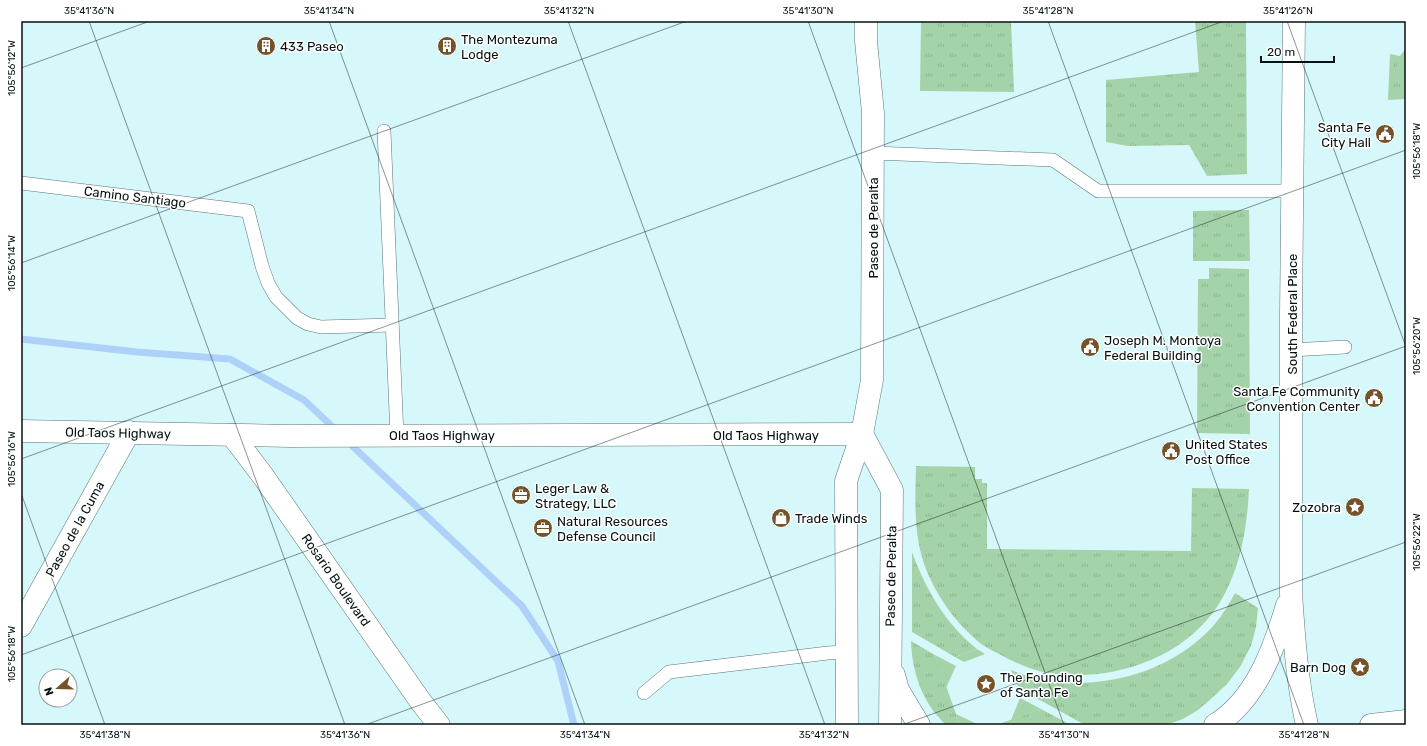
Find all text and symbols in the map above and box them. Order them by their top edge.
text: 35°41'36"N [64,5,114,17]
text: 35°41'34"N [304,5,354,17]
text: 35°41'32"N [544,5,594,17]
text: 35°41'30"N [783,5,834,17]
text: 35°41'28"N [1023,5,1073,17]
text: 35°41'26"N [1263,5,1313,17]
place label: The Montezuma Lodge [461,32,558,63]
building icon: 433 Paseo [255,35,277,57]
building icon: The Montezuma Lodge [436,35,458,57]
scale bar [1261,38,1334,64]
place label: 433 Paseo [280,39,344,54]
text: 105°56'12"W [6,40,18,96]
text: 20 m [1267,45,1295,59]
place label: Santa Fe City Hall [1318,120,1371,150]
public building icon: Santa Fe City Hall [1374,123,1396,145]
text: 105°56'18"W [1411,123,1423,179]
street label: Paseo de Peralta [866,177,881,279]
street label: Camino Santiago [83,183,187,212]
text: 105°56'14"W [6,235,18,291]
street label: South Federal Place [1285,254,1300,374]
text: 105°56'20"W [1411,317,1423,375]
place label: Joseph M. Montoya Federal Building [1104,333,1221,364]
public building icon: Joseph M. Montoya Federal Building [1079,336,1101,358]
place label: Santa Fe Community Convention Center [1233,384,1360,414]
public building icon: Santa Fe Community Convention Center [1363,387,1385,409]
street label: Old Taos Highway [65,425,171,442]
street label: Old Taos Highway [389,428,495,444]
street label: Old Taos Highway [713,428,819,444]
text: 105°56'16"W [6,431,18,487]
place label: United States Post Office [1185,437,1268,467]
public building icon: United States Post Office [1160,440,1182,462]
street label: Paseo de la Cuma [43,479,107,579]
place label: Leger Law & Strategy, LLC [535,481,617,512]
office icon: Leger Law & Strategy, LLC [510,484,532,506]
place icon: Zozobra [1344,496,1366,518]
place label: Zozobra [1292,500,1341,515]
shop icon: Trade Winds [770,507,792,529]
place label: Trade Winds [795,511,868,526]
text: 105°56'22"W [1411,513,1423,571]
place label: Natural Resources Defense Council [557,514,668,544]
office icon: Natural Resources Defense Council [532,517,554,539]
street label: Paseo de Peralta [883,525,899,627]
street label: Rosario Boulevard [299,531,373,629]
text: 105°56'18"W [6,626,18,682]
place icon: Barn Dog [1349,656,1371,678]
place label: Barn Dog [1290,660,1346,676]
north arrow [38,668,78,708]
place label: The Founding of Santa Fe [1000,670,1083,700]
place icon: The Founding of Santa Fe [975,673,997,695]
text: N [42,685,57,697]
text: 35°41'38"N [80,729,131,741]
text: 35°41'36"N [320,729,370,741]
text: 35°41'34"N [560,729,610,741]
text: 35°41'32"N [799,729,849,741]
text: 35°41'30"N [1039,729,1090,741]
text: 35°41'28"N [1279,729,1329,741]

